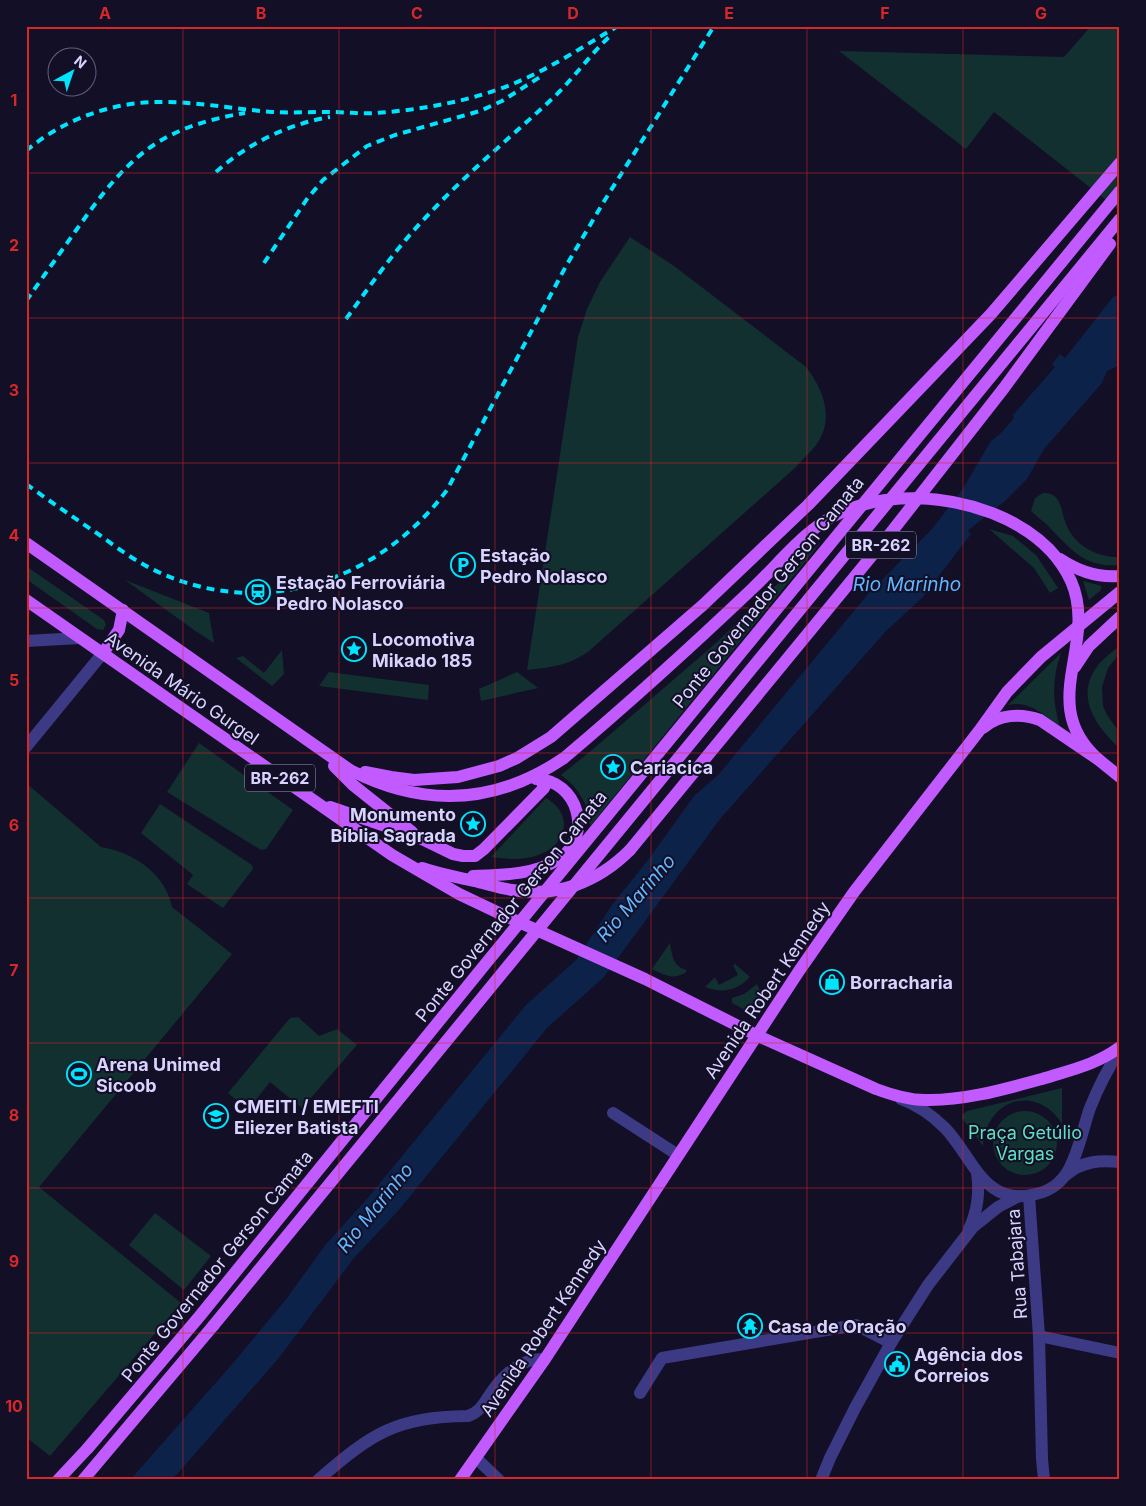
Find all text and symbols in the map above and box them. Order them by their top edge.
text: A [99,3,111,23]
text: B [256,3,266,23]
text: C [411,3,423,23]
text: D [567,3,579,23]
text: E [724,3,734,23]
text: F [880,3,890,23]
text: G [1035,3,1047,23]
north arrow [48,48,98,98]
text: N [71,52,90,72]
text: 1 [11,90,17,110]
text: 2 [9,235,19,255]
text: 3 [9,380,19,400]
street label: Ponte Governador Gerson Camata [668,472,868,712]
text: 4 [9,525,20,545]
road number: BR-262 [846,532,916,558]
place label: Estação Pedro Nolasco [480,545,608,587]
parking icon: Estação Pedro Nolasco [450,552,476,578]
place label: Estação Ferroviária Pedro Nolasco [276,572,445,614]
water label: Rio Marinho [853,573,961,596]
station icon: Estação Ferroviária Pedro Nolasco [245,579,271,605]
street label: Avenida Mário Gurgel [101,627,263,749]
place label: Locomotiva Mikado 185 [372,629,475,671]
place icon: Locomotiva Mikado 185 [341,636,367,662]
text: 5 [9,670,19,690]
place icon: Cariacica [600,754,626,780]
place label: Cariacica [630,757,713,778]
road number: BR-262 [245,764,315,791]
street label: Ponte Governador Gerson Camata [411,786,611,1026]
place label: Monumento Bíblia Sagrada [330,804,456,846]
place icon: Monumento Bíblia Sagrada [460,811,486,837]
text: 6 [9,815,19,835]
water label: Rio Marinho [592,850,680,946]
street label: Avenida Robert Kennedy [700,897,834,1083]
text: 7 [9,960,19,980]
shop icon: Borracharia [819,969,845,995]
place label: Borracharia [850,972,953,993]
place label: Arena Unimed Sicoob [96,1054,221,1096]
sports icon: Arena Unimed Sicoob [66,1061,92,1087]
place label: CMEITI / EMEFTI Eliezer Batista [234,1096,379,1138]
school or university icon: CMEITI / EMEFTI Eliezer Batista [203,1103,229,1129]
text: 8 [9,1105,19,1125]
park label: Praça Getúlio Vargas [968,1122,1082,1164]
street label: Ponte Governador Gerson Camata [117,1146,317,1386]
water label: Rio Marinho [332,1159,418,1257]
street label: Rua Tabajara [1003,1208,1031,1320]
street label: Avenida Robert Kennedy [476,1235,610,1421]
text: 9 [9,1251,19,1271]
temple icon: Casa de Oração [737,1313,763,1339]
place label: Casa de Oração [768,1316,907,1337]
place label: Agência dos Correios [914,1344,1023,1386]
public building icon: Agência dos Correios [884,1351,910,1377]
text: 10 [5,1396,23,1416]

